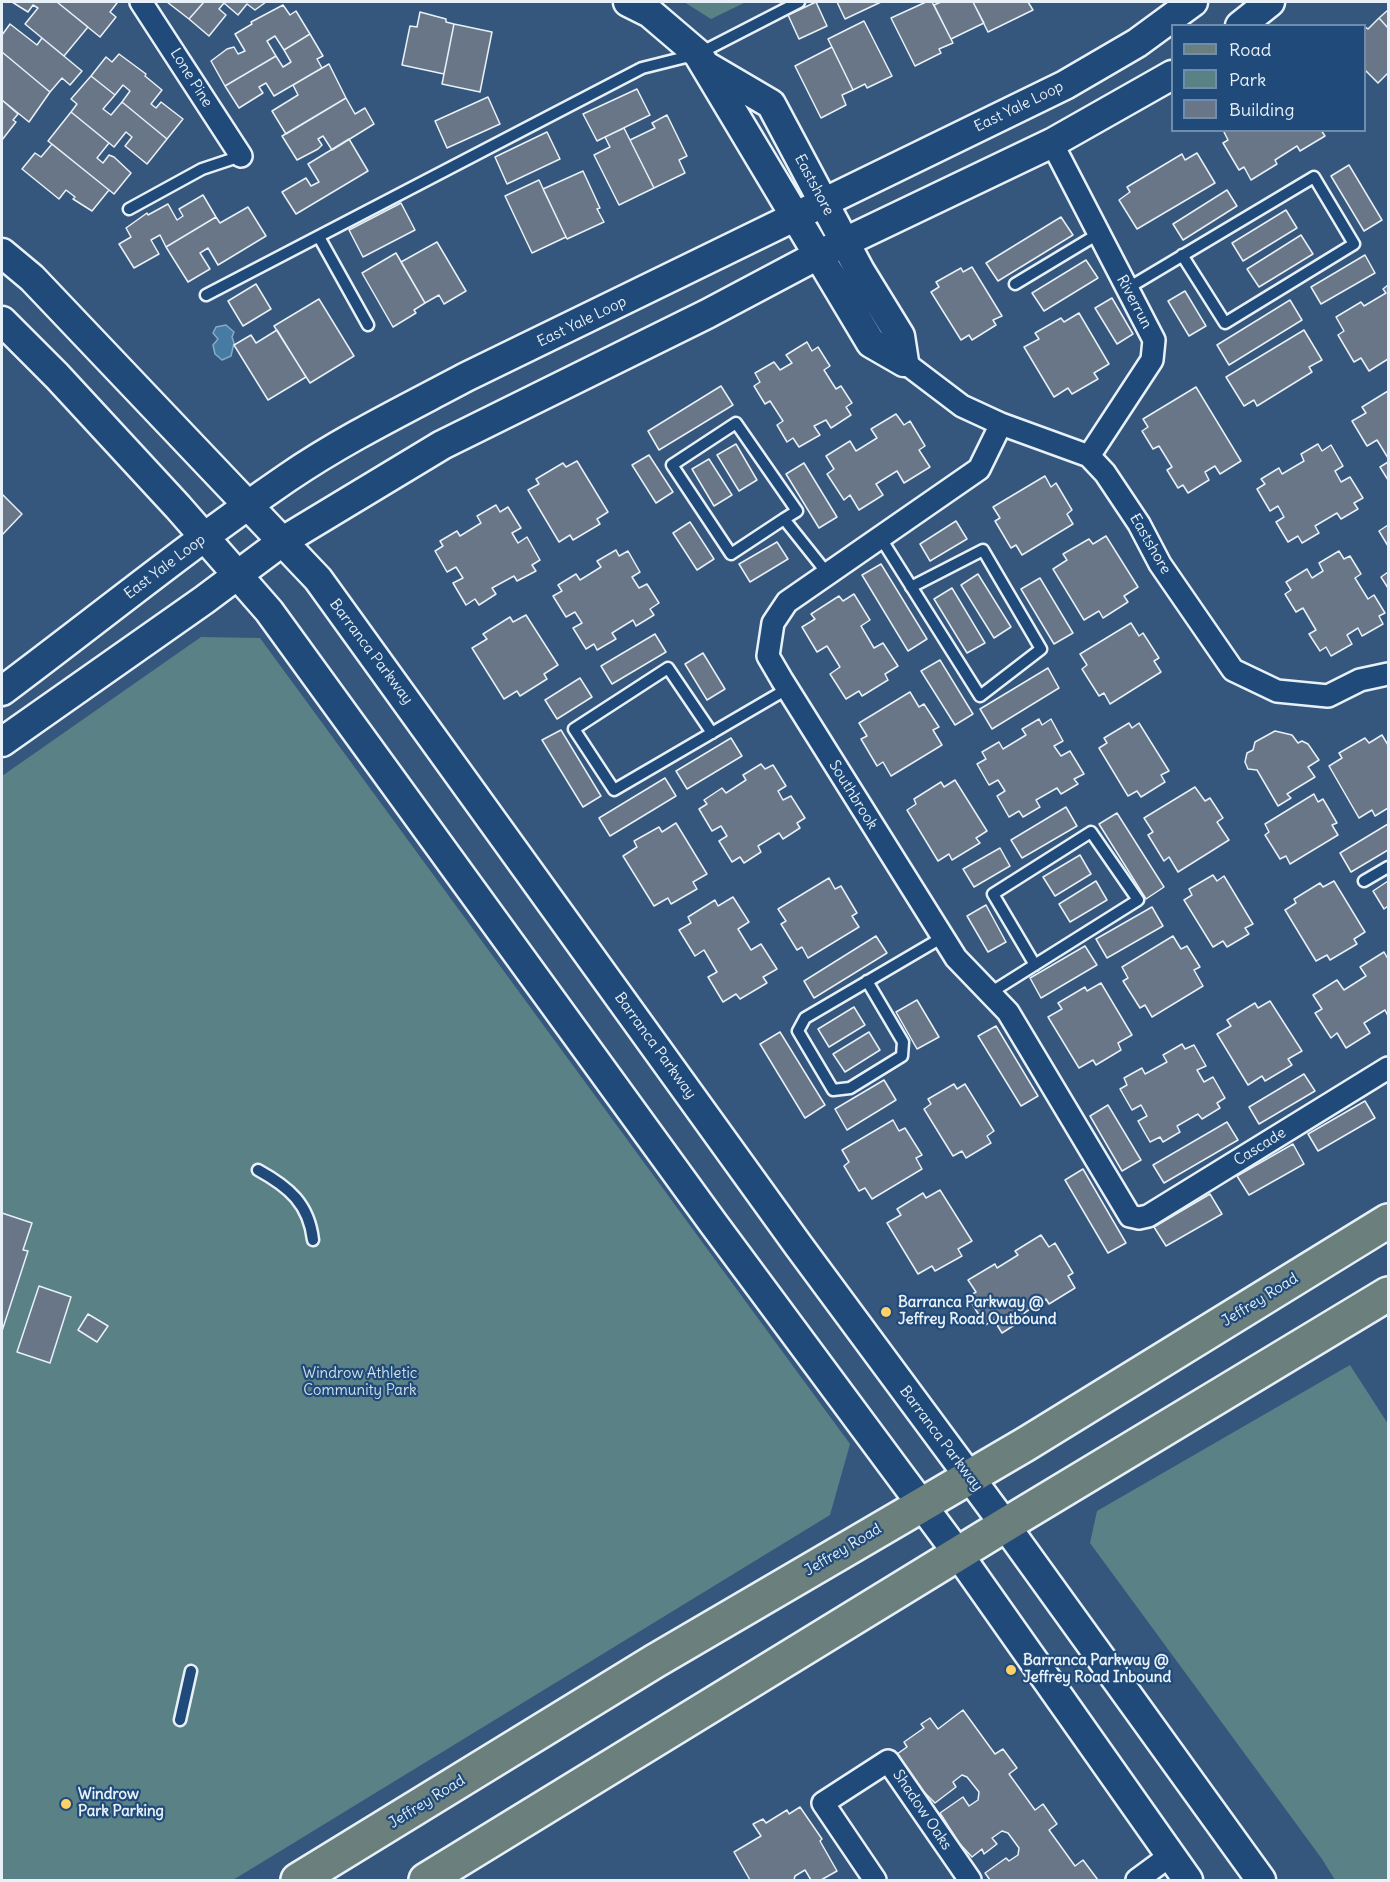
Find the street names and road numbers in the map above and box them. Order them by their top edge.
street label: Lone Pine [166,45,216,111]
street label: East Yale Loop [972,78,1066,136]
street label: Eastshore [790,151,838,219]
street label: Riverrun [1112,272,1156,332]
street label: East Yale Loop [535,293,629,351]
street label: Eastshore [1126,511,1174,577]
street label: East Yale Loop [121,531,209,603]
street label: Barranca Parkway [326,596,416,708]
street label: Southbrook [825,757,881,833]
street label: Barranca Parkway [610,989,700,1103]
street label: Cascade [1231,1124,1289,1170]
street label: Jeffrey Road [1219,1269,1301,1331]
street label: Barranca Parkway [896,1383,986,1495]
street label: Jeffrey Road [801,1520,885,1580]
street label: Shadow Oaks [889,1767,955,1853]
street label: Jeffrey Road [386,1771,468,1833]

